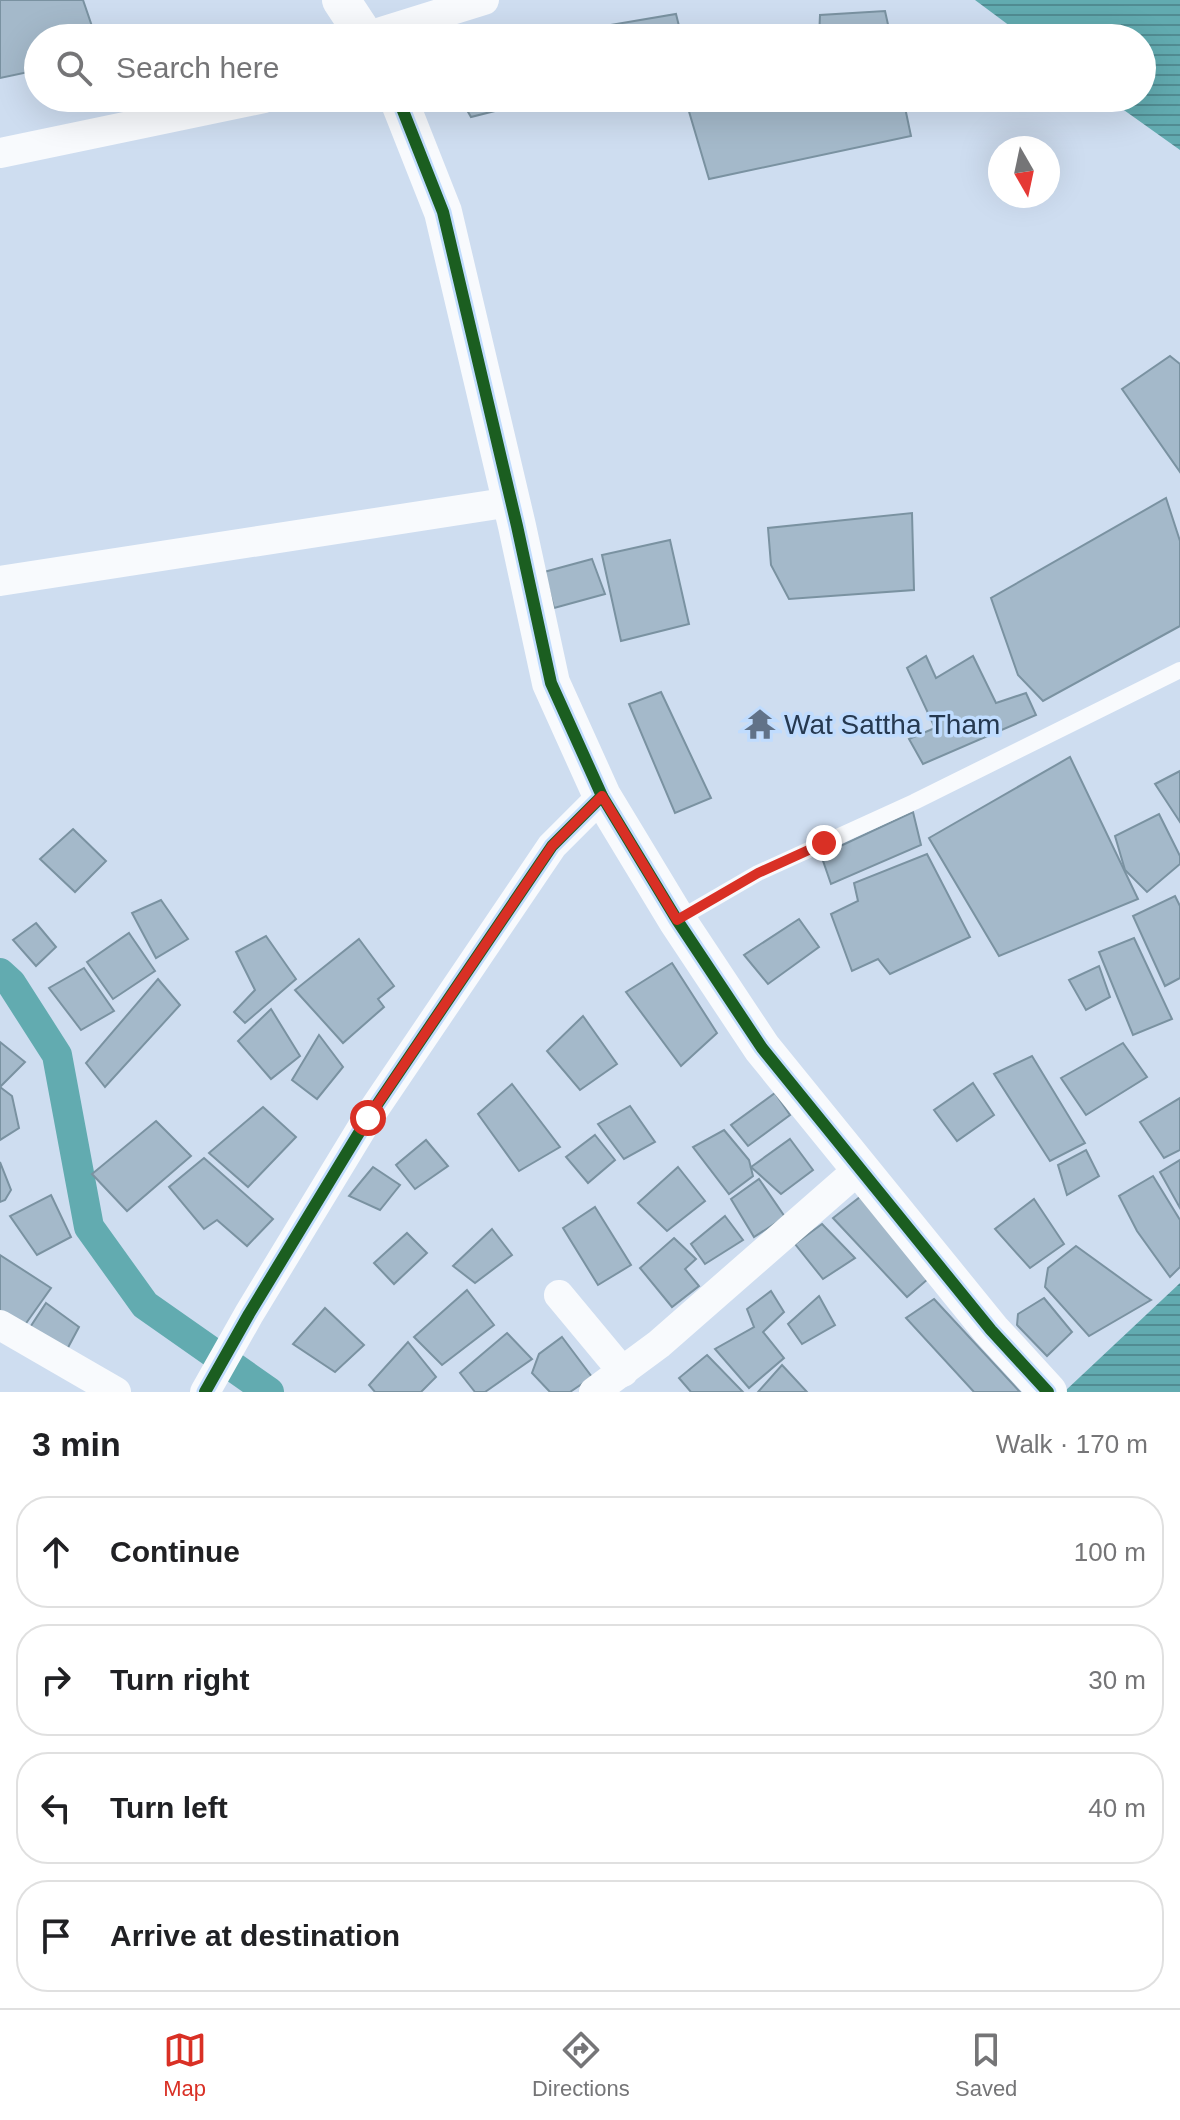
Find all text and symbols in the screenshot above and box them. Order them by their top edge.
search box [24,24,1156,112]
icon: search [52,46,96,90]
text: Search here [116,51,279,84]
north arrow [988,136,1060,208]
temple icon: Wat Sattha Tham [743,707,777,741]
place label: Wat Sattha Tham [784,709,1000,740]
route end [806,825,842,861]
route start [350,1100,386,1136]
text: 3 min [32,1425,121,1463]
text: Walk · 170 m [996,1429,1148,1459]
icon: ahead [34,1530,78,1574]
text: Continue [110,1535,240,1568]
text: 100 m [1074,1537,1146,1567]
icon: right [34,1658,78,1702]
text: Turn right [110,1663,249,1696]
text: 30 m [1088,1665,1146,1695]
icon: left [34,1786,78,1830]
text: Turn left [110,1791,228,1824]
text: 40 m [1088,1793,1146,1823]
icon: arrive [34,1914,78,1958]
text: Arrive at destination [110,1919,400,1952]
tab: Map [163,2028,207,2102]
tab: Directions [532,2028,630,2102]
tab: Saved [955,2028,1017,2102]

